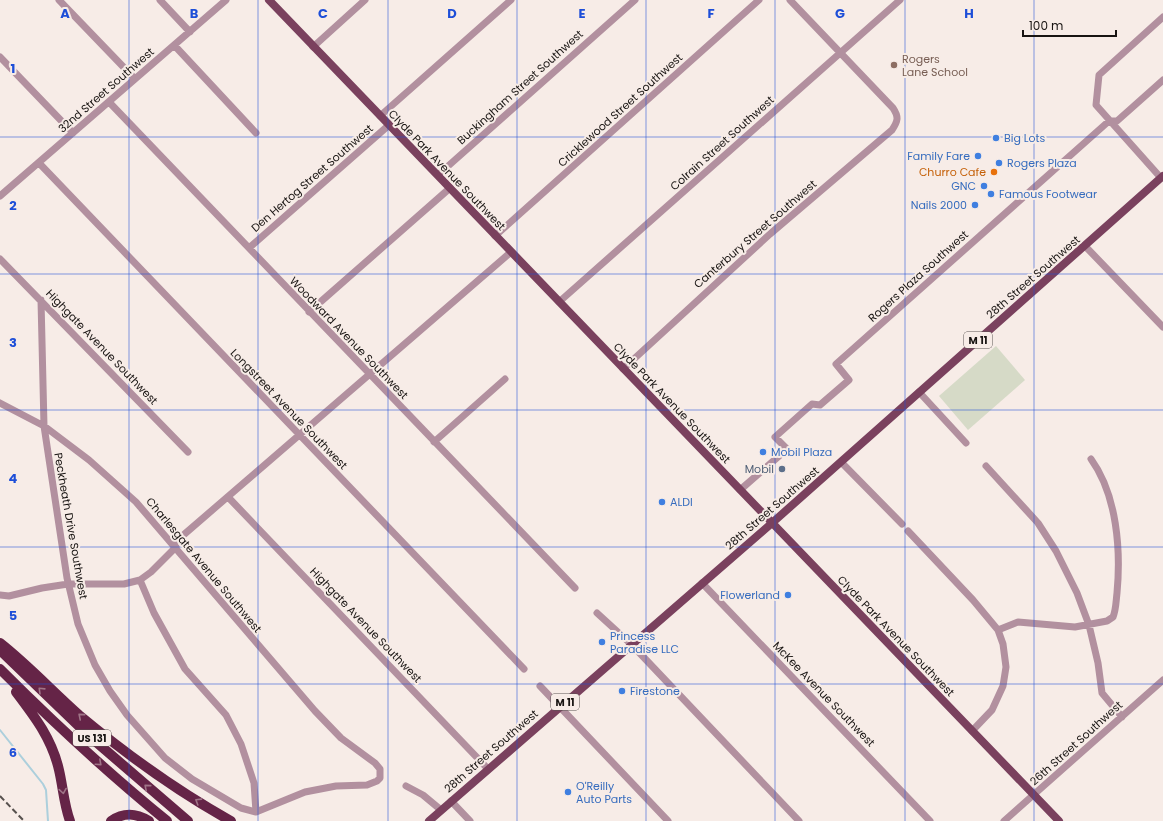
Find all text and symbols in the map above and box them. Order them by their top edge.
text: A [60,4,70,23]
text: B [190,4,199,23]
text: C [318,4,328,23]
text: D [447,4,457,23]
text: E [578,4,586,23]
text: F [707,4,715,23]
text: G [835,4,845,23]
text: H [964,4,974,23]
scale bar [1023,12,1116,38]
text: 100 m [1029,17,1063,34]
street label: Buckingham Street Southwest [454,26,586,148]
street label: 32nd Street Southwest [55,44,157,136]
street label: Cricklewood Street Southwest [554,50,686,170]
place label: Rogers Lane School [902,51,968,80]
text: 1 [11,59,15,78]
marker: Rogers Lane School [889,60,899,70]
street label: Colrain Street Southwest [667,92,777,194]
street label: Clyde Park Avenue Southwest [385,106,509,234]
street label: Den Hertog Street Southwest [248,121,376,235]
place label: Big Lots [1004,130,1046,146]
marker: Big Lots [991,133,1001,143]
place label: Family Fare [907,148,970,164]
marker: Family Fare [973,151,983,161]
place label: Rogers Plaza [1007,155,1077,171]
marker: Rogers Plaza [994,158,1004,168]
place label: Churro Cafe [919,164,986,180]
marker: Churro Cafe [989,167,999,177]
street label: Canterbury Street Southwest [690,176,820,292]
place label: GNC [951,178,976,194]
marker: GNC [979,181,989,191]
place label: Famous Footwear [999,186,1097,202]
marker: Famous Footwear [986,189,996,199]
text: 2 [9,196,17,215]
place label: Nails 2000 [911,197,967,213]
marker: Nails 2000 [970,200,980,210]
street label: Rogers Plaza Southwest [864,227,972,325]
street label: 28th Street Southwest [983,232,1083,322]
street label: Woodward Avenue Southwest [286,273,412,403]
street label: Highgate Avenue Southwest [42,286,162,408]
road number: M 11 [964,332,992,348]
text: 3 [9,333,17,352]
street label: Clyde Park Avenue Southwest [610,339,734,467]
street label: Longstreet Avenue Southwest [227,345,351,473]
place label: Mobil Plaza [771,444,832,460]
marker: Mobil Plaza [758,447,768,457]
street label: Peckheath Drive Southwest [50,451,92,601]
place label: Mobil [745,461,774,477]
street label: 28th Street Southwest [722,463,822,553]
marker: Mobil [777,464,787,474]
text: 4 [9,469,18,488]
street label: Charlesgate Avenue Southwest [142,494,266,636]
place label: ALDI [670,494,693,510]
marker: ALDI [657,497,667,507]
street label: Highgate Avenue Southwest [306,564,426,686]
street label: Clyde Park Avenue Southwest [834,572,958,700]
place label: Flowerland [720,587,780,603]
marker: Flowerland [783,590,793,600]
text: 5 [9,606,17,625]
place label: Princess Paradise LLC [610,628,679,657]
marker: Princess Paradise LLC [597,637,607,647]
street label: McKee Avenue Southwest [769,638,879,750]
place label: Firestone [630,683,680,699]
marker: Firestone [617,686,627,696]
one-way arrow [38,687,46,695]
road number: M 11 [551,694,579,710]
street label: 26th Street Southwest [1026,697,1126,789]
street label: 28th Street Southwest [441,706,541,796]
one-way arrow [79,714,86,721]
road number: US 131 [73,730,111,746]
text: 6 [9,743,17,762]
one-way arrow [94,759,102,766]
place label: O'Reilly Auto Parts [576,778,632,807]
one-way arrow [144,785,152,792]
marker: O'Reilly Auto Parts [563,787,573,797]
one-way arrow [58,788,67,794]
one-way arrow [195,799,202,806]

